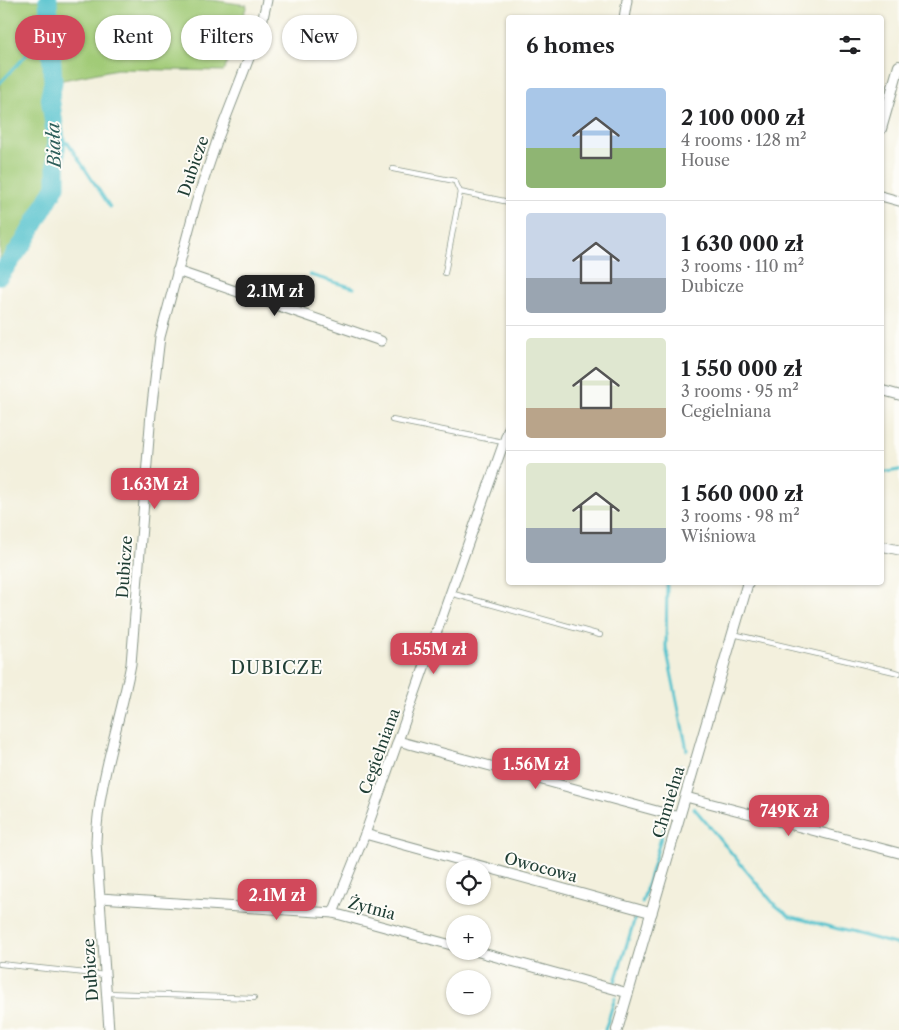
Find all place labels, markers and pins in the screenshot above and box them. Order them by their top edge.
pin: 2.1M zł [229,274,321,317]
pin: 1.63M zł [103,468,207,510]
pin: 1.55M zł [382,632,486,675]
pin: 1.56M zł [484,748,588,790]
pin: 749K zł [743,794,835,837]
pin: 2.1M zł [231,878,323,921]

